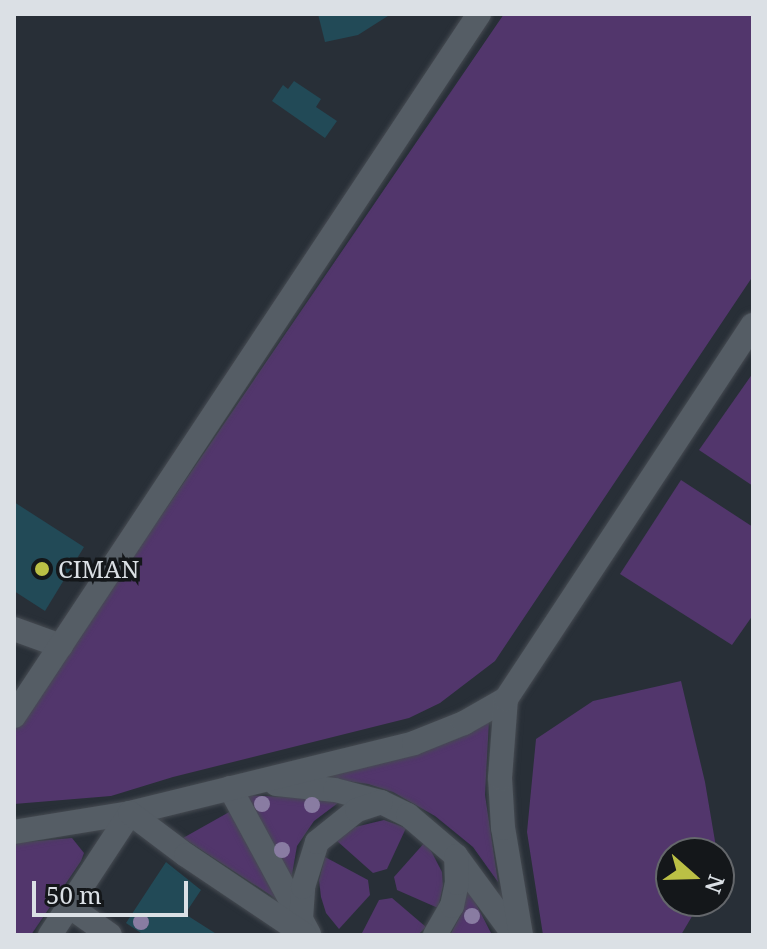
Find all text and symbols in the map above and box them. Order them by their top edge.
place label: CIMAN [58,555,139,583]
marker: CIMAN [33,560,51,578]
north arrow [655,837,735,917]
scale bar [36,865,192,915]
text: N [699,871,733,898]
text: 50 m [46,878,102,911]

